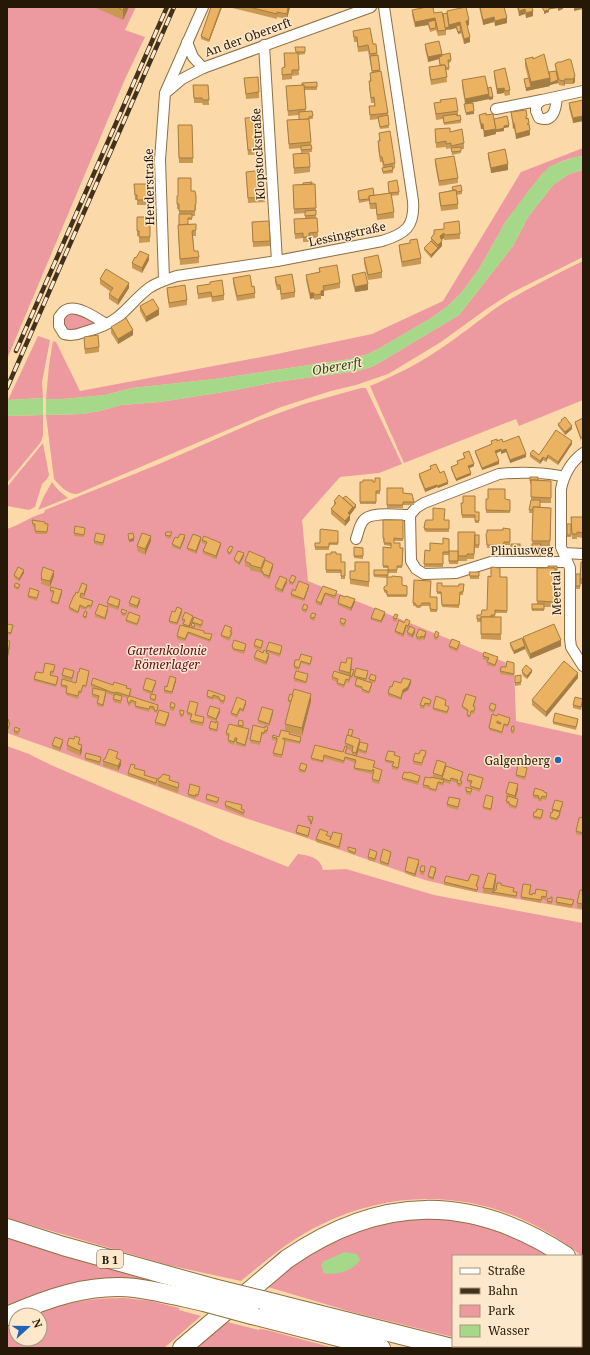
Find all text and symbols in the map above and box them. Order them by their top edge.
street label: An der Obererft [202,13,294,61]
street label: Klopstockstraße [247,108,269,200]
street label: Herderstraße [140,148,158,226]
street label: Lessingstraße [307,217,387,251]
water label: Obererft [311,353,364,379]
street label: Pliniusweg [491,541,554,559]
street label: Meertal [547,570,565,615]
park label: Gartenkolonie Römerlager [127,642,207,673]
place label: Galgenberg [484,752,551,769]
marker: Galgenberg [553,755,563,765]
road number: B 1 [97,1250,123,1268]
legend [452,1255,582,1347]
text: Straße [488,1262,525,1279]
text: Bahn [488,1282,518,1299]
text: Park [488,1302,516,1319]
north arrow [8,1307,48,1347]
text: N [29,1317,46,1330]
text: Wasser [488,1322,530,1339]

